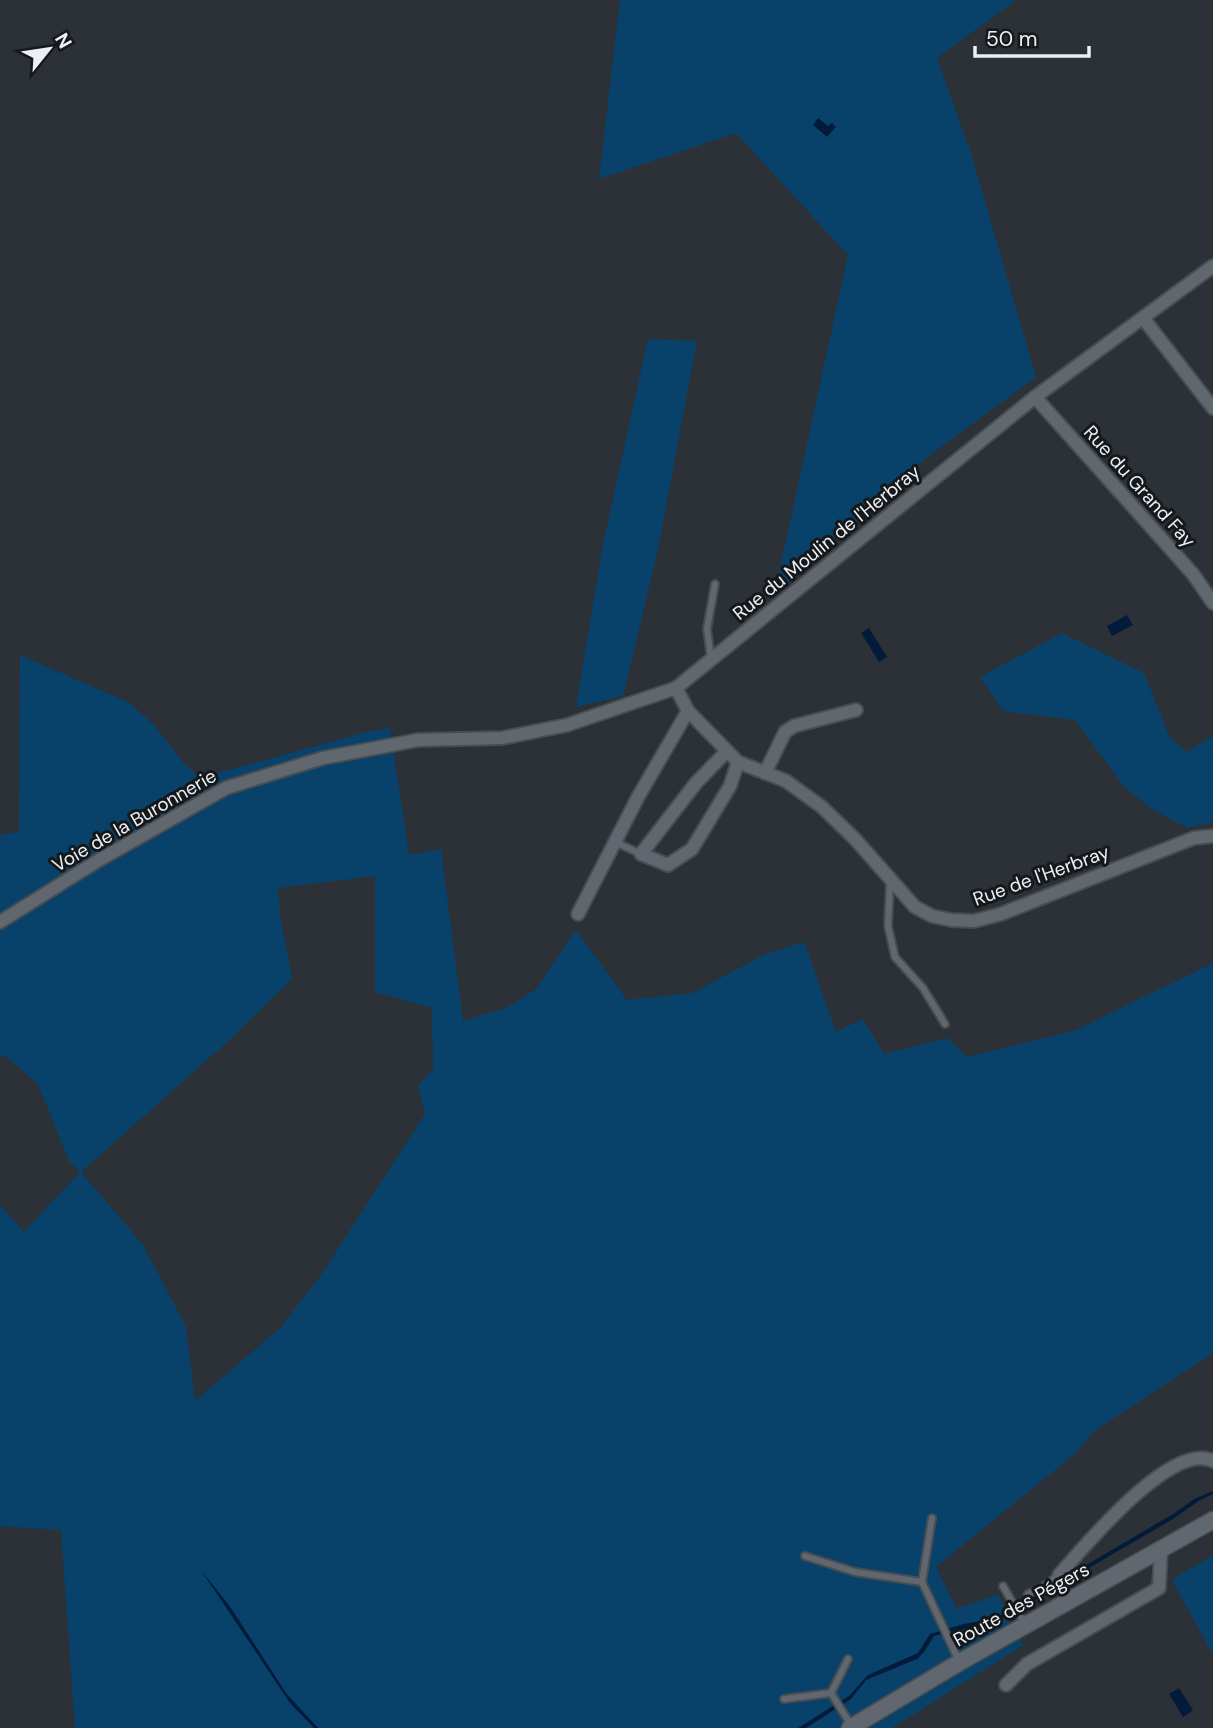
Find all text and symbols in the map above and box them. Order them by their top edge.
north arrow [14,14,84,84]
scale bar [975,14,1089,58]
text: 50 m [986,25,1037,53]
text: N [49,28,78,53]
street label: Rue du Grand Fay [1078,420,1201,553]
street label: Rue du Moulin de l'Herbray [727,459,925,626]
street label: Voie de la Buronnerie [48,763,221,878]
street label: Rue de l'Herbray [970,839,1113,912]
street label: Route des Pégers [949,1557,1094,1652]

